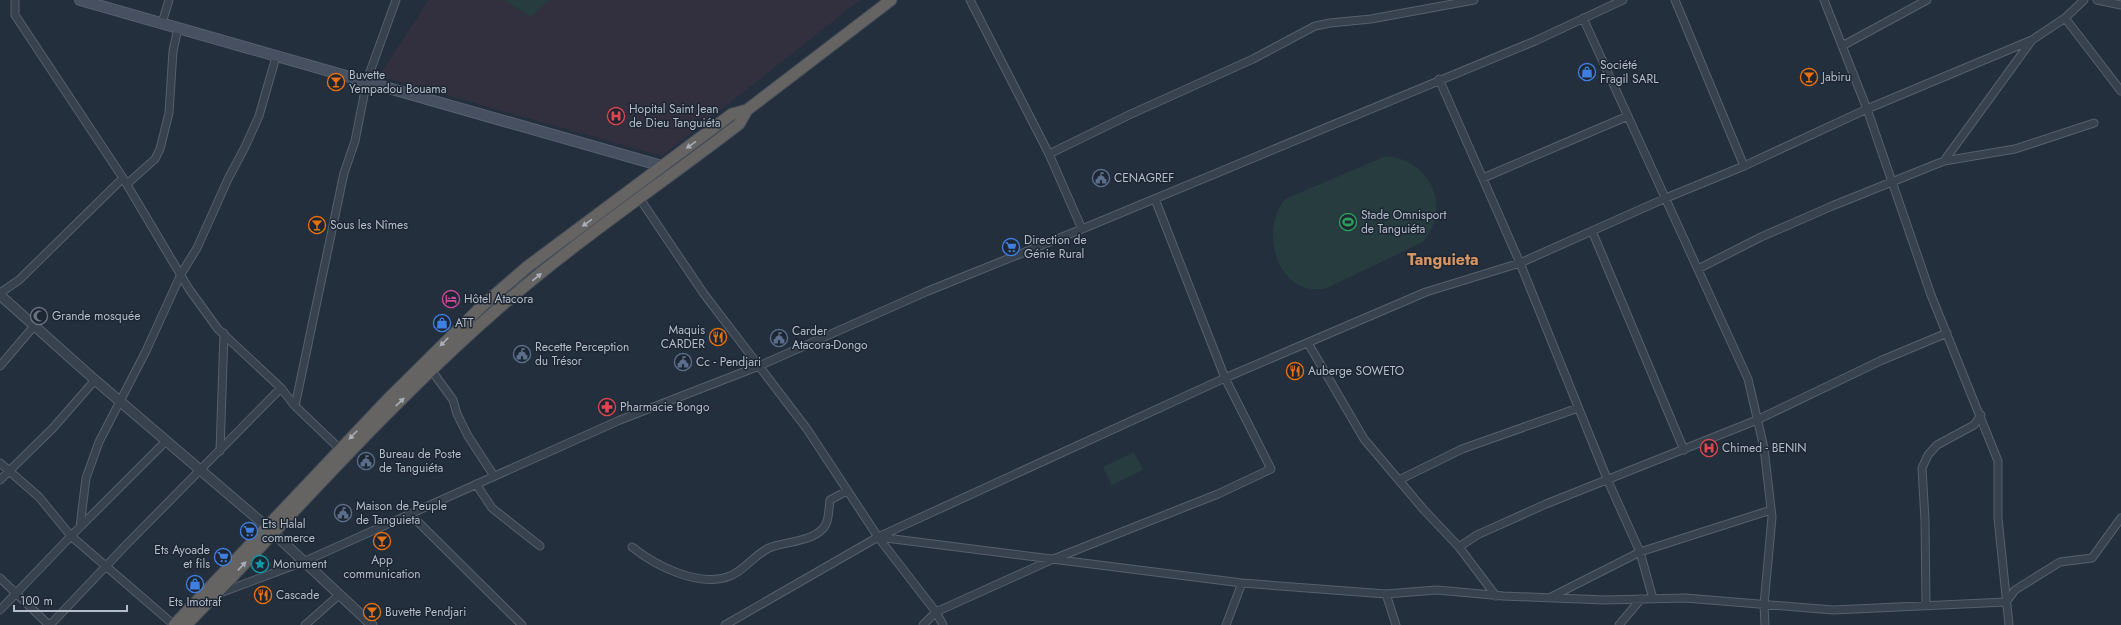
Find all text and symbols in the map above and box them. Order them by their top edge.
place label: Société Fragil SARL [1600,56,1659,88]
shop icon: Société Fragil SARL [1577,62,1597,82]
place label: Buvette Yempadou Bouama [349,66,447,98]
bar icon: Jabiru [1799,67,1819,87]
place label: Jabiru [1820,68,1851,86]
bar icon: Buvette Yempadou Bouama [326,72,346,92]
place label: Hopital Saint Jean de Dieu Tanguiéta [629,100,721,132]
hospital icon: Hopital Saint Jean de Dieu Tanguiéta [606,106,626,126]
one-way arrow [685,141,696,149]
public building icon: CENAGREF [1091,168,1111,188]
place label: CENAGREF [1114,169,1174,187]
place label: Stade Omnisport de Tanguiéta [1361,206,1446,238]
sports icon: Stade Omnisport de Tanguiéta [1338,212,1358,232]
bar icon: Sous les Nîmes [307,215,327,235]
place label: Sous les Nîmes [330,216,408,234]
one-way arrow [581,219,592,227]
place label: Direction de Génie Rural [1024,231,1087,263]
supermarket icon: Direction de Génie Rural [1001,237,1021,257]
district label: Tanguieta [1407,248,1479,271]
one-way arrow [532,272,543,281]
hotel icon: Hôtel Atacora [441,289,461,309]
place label: Hôtel Atacora [464,290,534,308]
mosque icon: Grande mosquée [29,306,49,326]
place label: Grande mosquée [52,307,140,325]
shop icon: ATT [432,313,452,333]
place label: ATT [455,314,474,332]
place label: Maquis CARDER [661,321,705,353]
place label: Carder Atacora-Dongo [792,322,868,354]
restaurant icon: Maquis CARDER [708,327,728,347]
public building icon: Carder Atacora-Dongo [769,328,789,348]
one-way arrow [439,337,449,347]
place label: Recette Perception du Trésor [535,338,629,370]
public building icon: Recette Perception du Trésor [512,344,532,364]
public building icon: Cc - Pendjari [673,352,693,372]
place label: Cc - Pendjari [696,353,761,371]
restaurant icon: Auberge SOWETO [1285,361,1305,381]
place label: Auberge SOWETO [1308,362,1404,380]
one-way arrow [395,397,405,407]
pharmacy icon: Pharmacie Bongo [597,397,617,417]
place label: Pharmacie Bongo [620,398,710,416]
one-way arrow [348,430,358,440]
hospital icon: Chimed - BENIN [1699,438,1719,458]
place label: Chimed - BENIN [1722,439,1807,457]
place label: Bureau de Poste de Tanguiéta [379,445,461,477]
public building icon: Bureau de Poste de Tanguiéta [356,451,376,471]
place label: Maison de Peuple de Tanguieta [356,497,447,529]
public building icon: Maison de Peuple de Tanguieta [333,503,353,523]
place label: Ets Halal commerce [262,515,315,547]
supermarket icon: Ets Halal commerce [239,521,259,541]
bar icon: App communication [372,531,392,551]
place label: Ets Ayoade et fils [154,541,210,573]
supermarket icon: Ets Ayoade et fils [213,547,233,567]
place label: App communication [343,551,421,583]
place icon: Monument [250,554,270,574]
place label: Monument [273,555,327,573]
one-way arrow [237,562,246,571]
shop icon: Ets Imotraf [185,574,205,594]
restaurant icon: Cascade [253,585,273,605]
place label: Cascade [276,586,319,604]
scale bar [14,587,127,613]
text: 100 m [20,592,53,610]
place label: Ets Imotraf [169,593,222,611]
bar icon: Buvette Pendjari [362,602,382,622]
place label: Buvette Pendjari [385,603,466,621]

